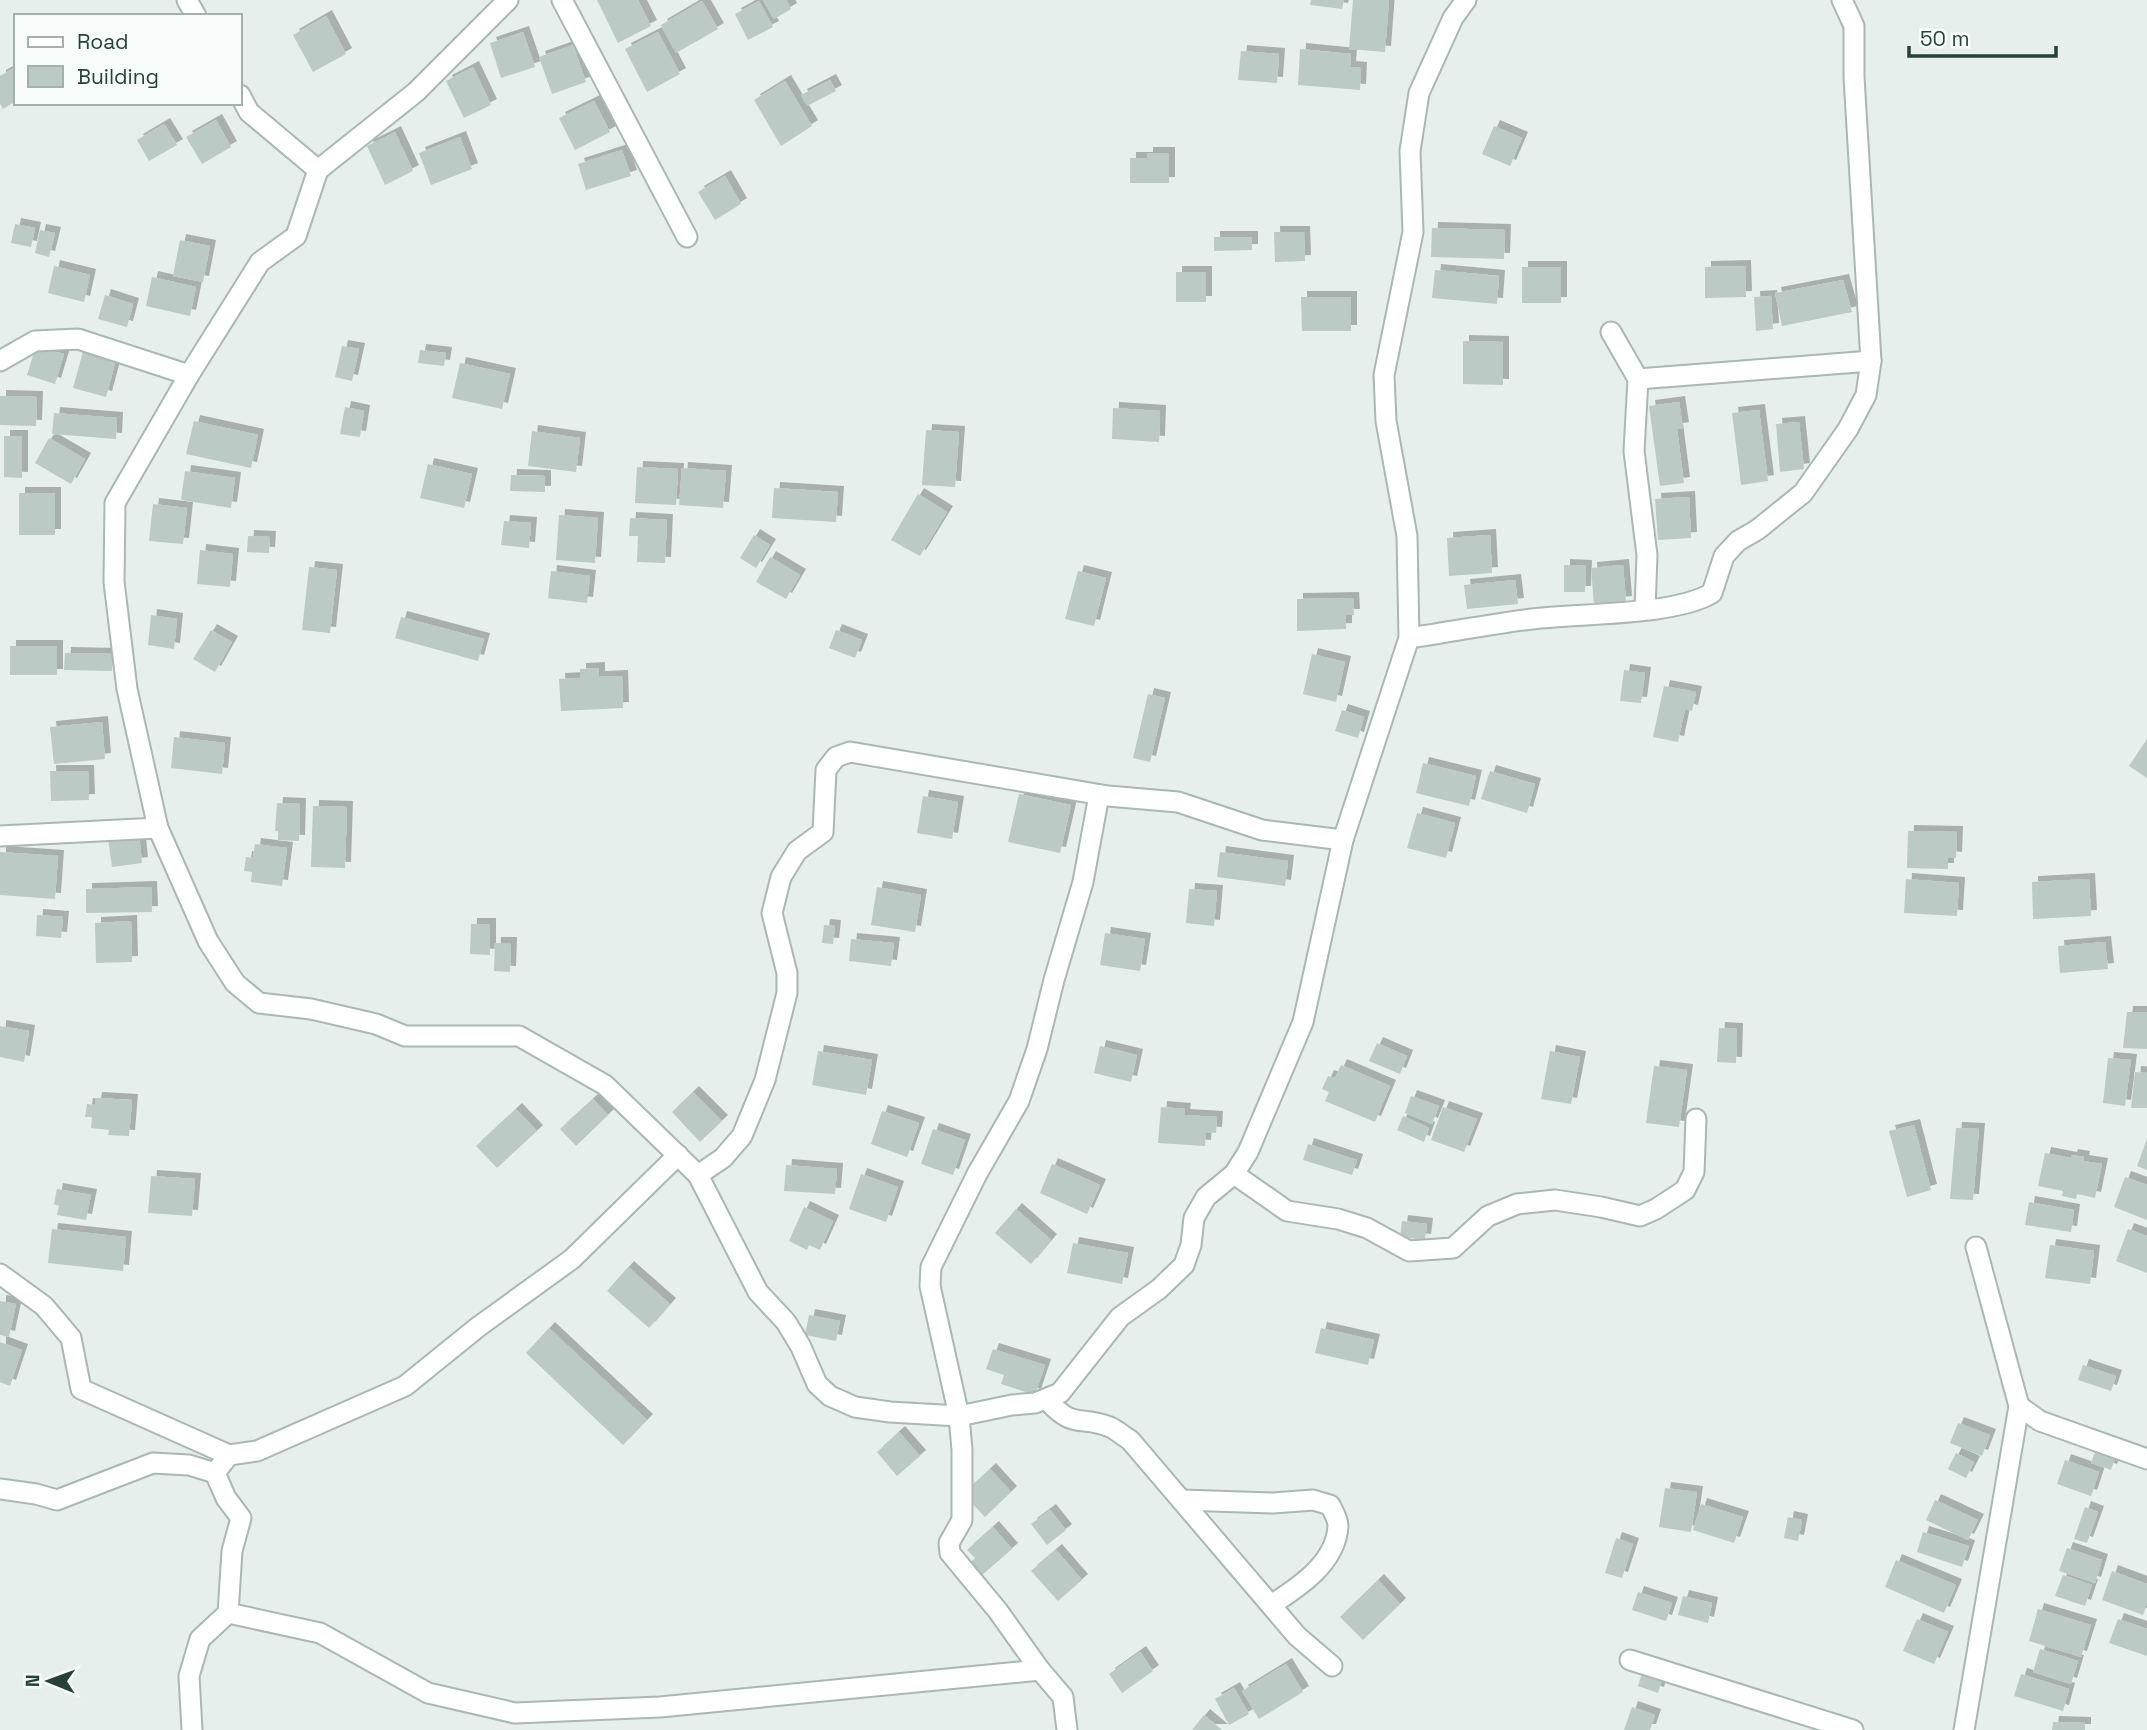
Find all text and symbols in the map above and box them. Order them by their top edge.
legend [14,14,242,105]
scale bar [1909,14,2056,58]
text: 50 m [1920,25,1970,52]
text: Road [77,28,129,55]
text: Building [77,63,159,90]
north arrow [14,1646,84,1716]
text: N [20,1674,45,1687]

